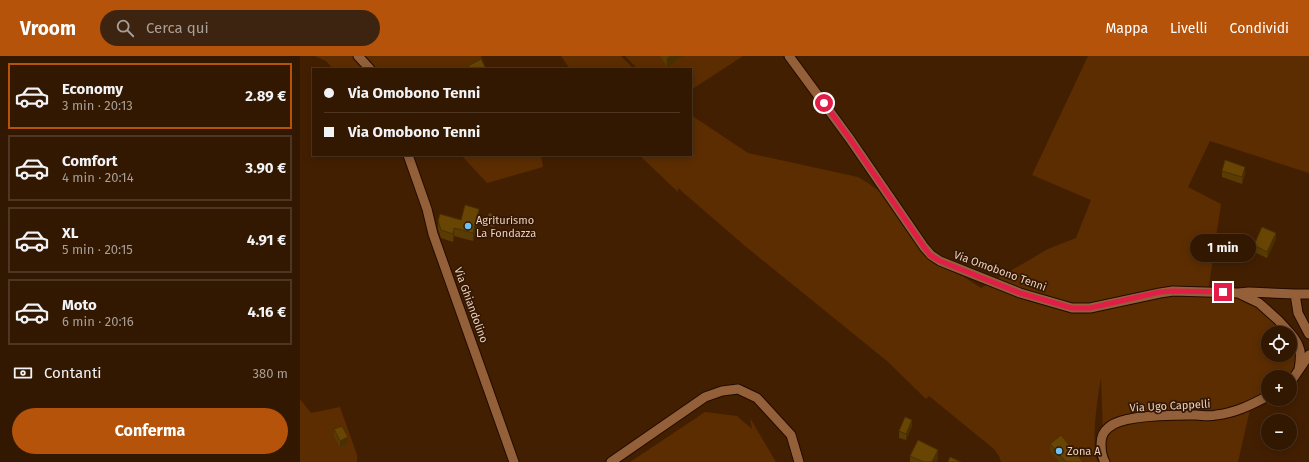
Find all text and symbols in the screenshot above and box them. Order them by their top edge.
search box [100,10,380,46]
text: Vroom [20,17,76,40]
icon: search [114,17,136,39]
text: Cerca qui [146,19,209,37]
text: Mappa [1105,20,1148,37]
text: Livelli [1170,20,1208,37]
text: Condividi [1230,20,1289,37]
icon: car [14,78,50,114]
text: Economy [62,80,123,98]
text: Via Omobono Tenni [348,84,480,102]
text: 2.89 € [245,87,286,105]
route start [815,94,833,112]
text: 3 min · 20:13 [62,98,133,113]
text: Via Omobono Tenni [348,123,480,141]
icon: car [14,150,50,186]
text: Comfort [62,152,118,170]
text: 3.90 € [245,159,286,177]
text: 4 min · 20:14 [62,170,134,185]
place label: Agriturismo La Fondazza [476,214,536,240]
marker: Agriturismo La Fondazza [463,221,473,231]
icon: car [14,222,50,258]
text: XL [62,224,78,242]
text: 4.91 € [247,231,286,249]
callout: 1 min [1190,234,1256,262]
text: 1 min [1207,240,1239,255]
text: 5 min · 20:15 [62,242,133,257]
street label: Via Omobono Tenni [952,248,1048,294]
street label: Via Ghiandolino [451,266,491,344]
route end [1214,283,1232,301]
icon: car [14,294,50,330]
text: Moto [62,296,97,314]
text: 4.16 € [248,303,286,321]
text: 6 min · 20:16 [62,314,134,329]
map controls [1261,326,1297,450]
button: locate [1261,326,1297,362]
icon: cash [12,362,34,384]
text: Contanti [44,364,102,382]
text: 380 m [253,366,288,381]
button: + [1261,370,1297,406]
street label: Via Ugo Cappelli [1129,397,1211,415]
button: Conferma [12,408,288,454]
button: − [1261,414,1297,450]
place label: Zona A [1067,445,1101,458]
marker: Zona A [1054,446,1064,456]

